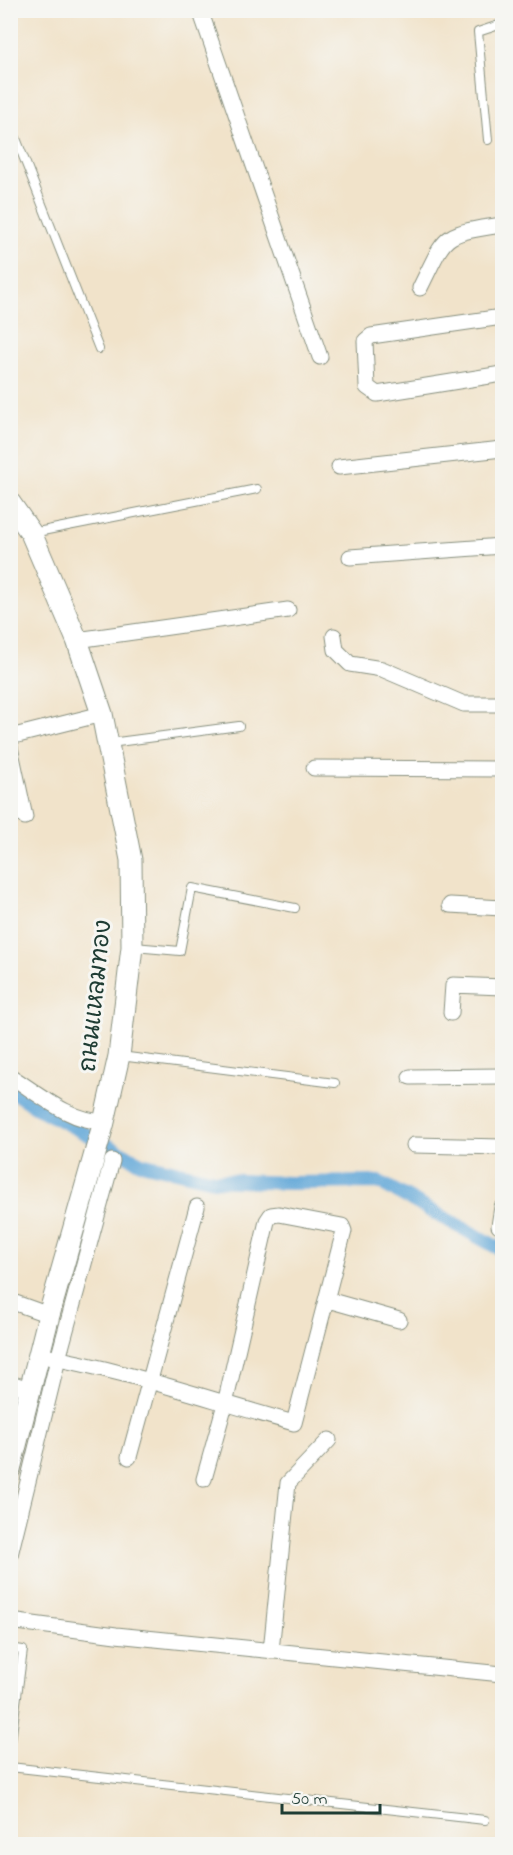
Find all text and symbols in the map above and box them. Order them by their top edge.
street label: ถนนแหลมทอง [72,918,122,1074]
scale bar [282,1777,380,1815]
text: 50 m [291,1787,328,1813]

